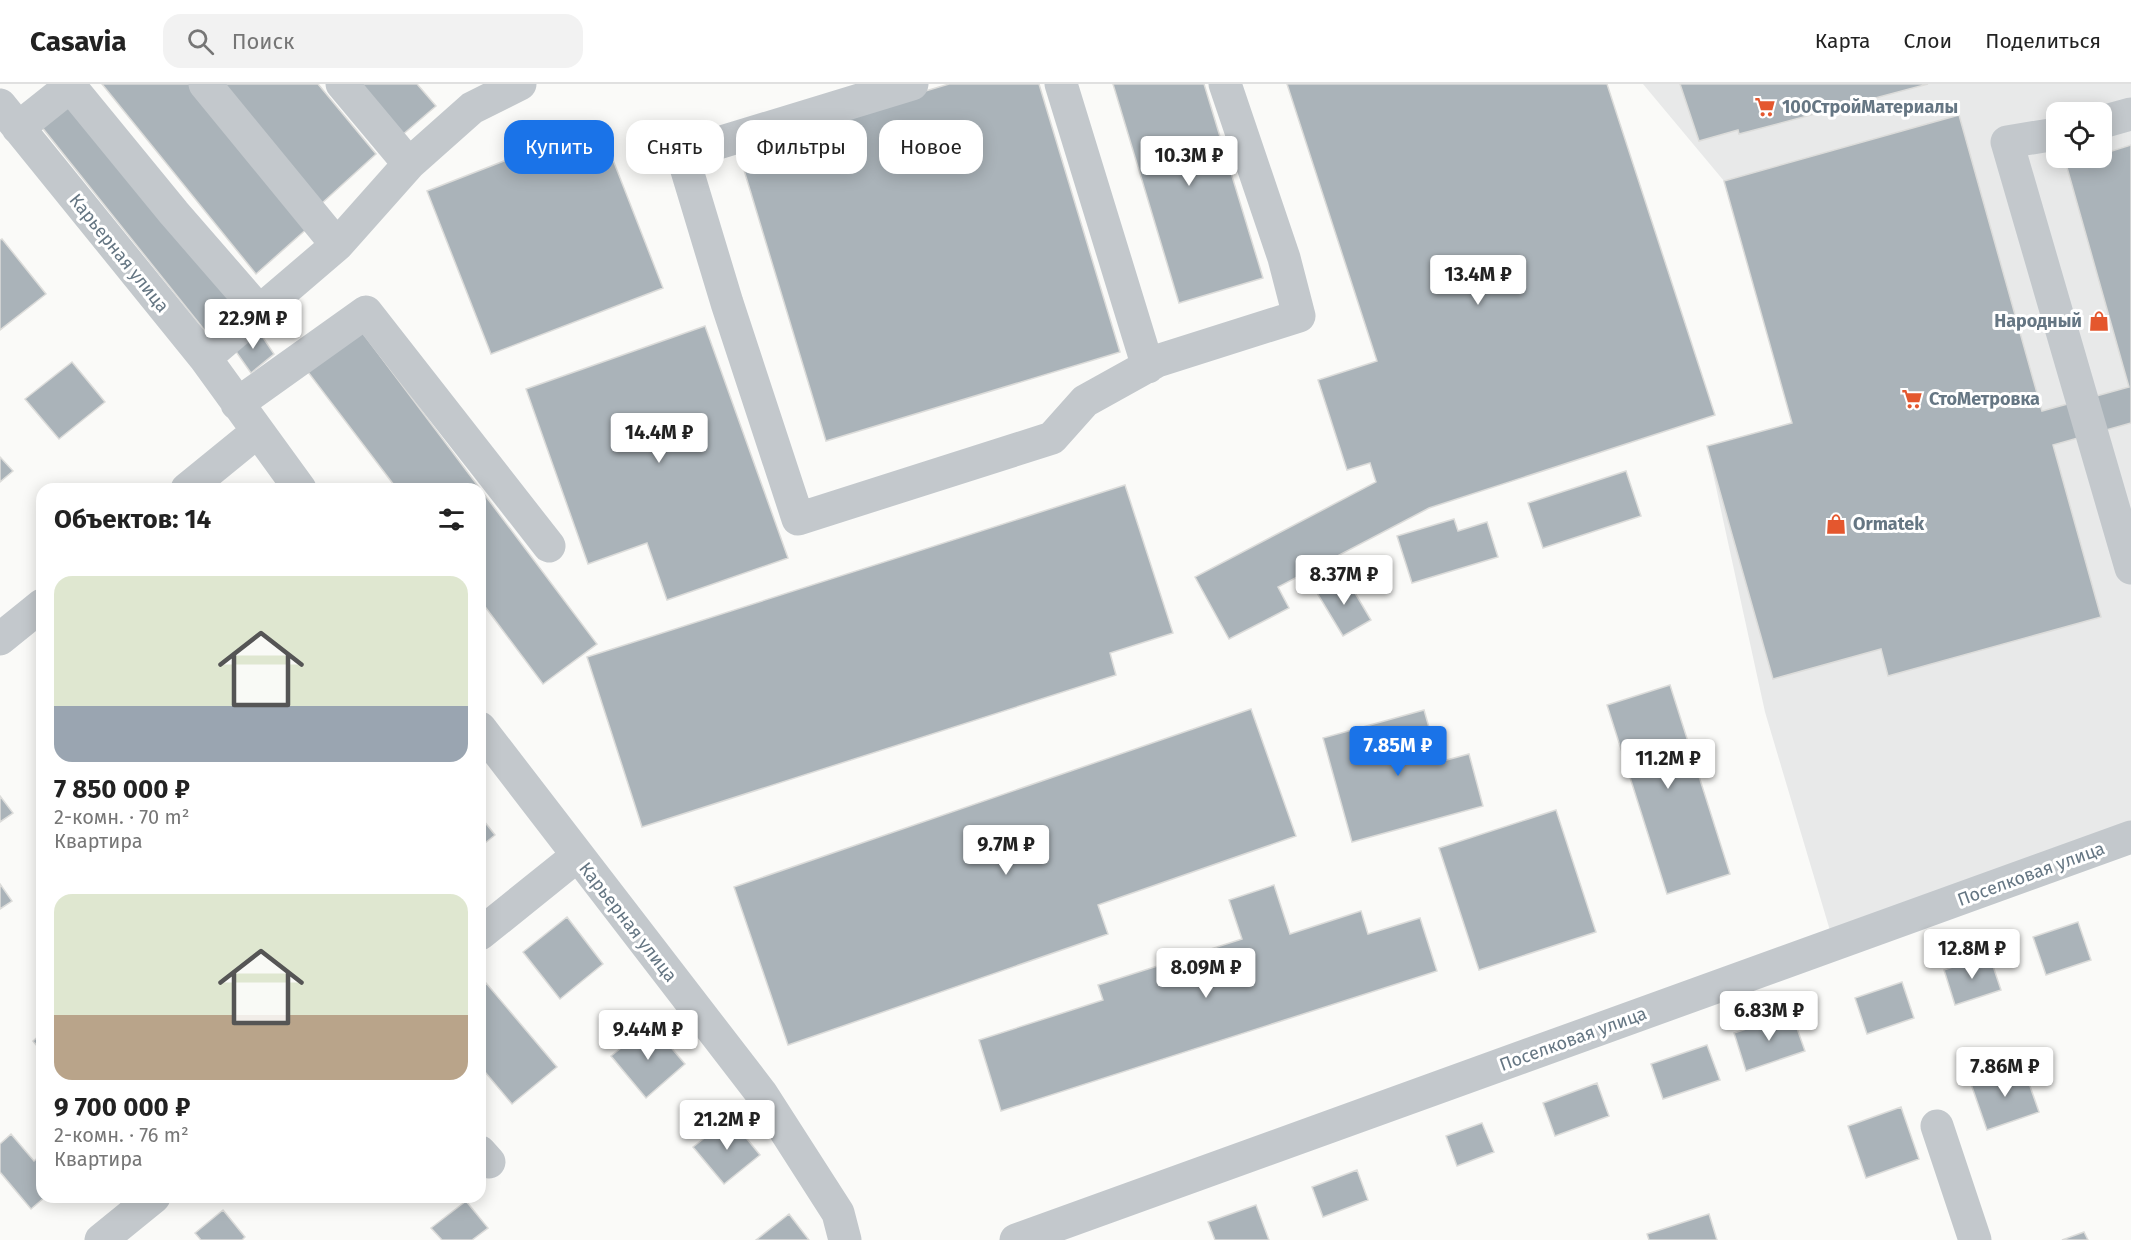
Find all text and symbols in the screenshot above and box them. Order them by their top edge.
search box [163,14,583,68]
text: Casavia [30,25,127,58]
icon: search [184,25,217,58]
text: Поиск [232,28,295,55]
text: Карта [1815,28,1871,54]
text: Слои [1904,28,1952,54]
text: Поделиться [1985,28,2101,54]
supermarket icon: 100СтройМатериалы [1753,95,1777,119]
place label: 100СтройМатериалы [1782,96,1958,118]
map controls [2046,102,2112,168]
button: locate [2046,102,2112,168]
chip: Купить [504,120,614,174]
chip: Снять [626,120,724,174]
chip: Фильтры [736,120,867,174]
chip: Новое [879,120,983,174]
pin: 10.3M ₽ [1134,136,1244,187]
text: 10.3M ₽ [1155,143,1223,167]
street label: Карьерная улица [64,189,174,317]
pin: 13.4M ₽ [1423,255,1533,306]
text: 13.4M ₽ [1444,262,1512,286]
pin: 22.9M ₽ [198,299,308,350]
text: 22.9M ₽ [219,306,287,330]
shop icon: Народный [2087,309,2111,333]
place label: Народный [1994,310,2082,332]
supermarket icon: СтоМетровка [1900,387,1924,411]
place label: СтоМетровка [1929,388,2040,410]
pin: 14.4M ₽ [604,413,714,464]
text: 14.4M ₽ [625,420,693,444]
icon: filters [435,503,468,536]
text: Объектов: 14 [54,504,211,535]
shop icon: Ormatek [1824,512,1848,536]
place label: Ormatek [1853,513,1925,535]
pin: 8.37M ₽ [1289,555,1399,606]
text: 8.37M ₽ [1310,562,1378,586]
icon: home [207,615,315,723]
pin: 7.85M ₽ [1343,726,1453,777]
text: 7.85M ₽ [1364,733,1432,757]
pin: 11.2M ₽ [1613,739,1723,790]
text: 11.2M ₽ [1635,746,1701,770]
text: 7 850 000 ₽ [54,774,190,805]
text: 2-комн. · 70 m² [54,805,189,829]
pin: 9.7M ₽ [957,825,1055,876]
text: Квартира [54,829,143,853]
text: 9.7M ₽ [977,832,1035,856]
street label: Поселковая улица [1954,837,2108,911]
street label: Карьерная улица [574,858,682,986]
pin: 12.8M ₽ [1917,929,2027,980]
icon: home [207,933,315,1041]
text: 12.8M ₽ [1938,936,2006,960]
pin: 8.09M ₽ [1151,948,1261,999]
text: 8.09M ₽ [1170,955,1242,979]
pin: 6.83M ₽ [1714,991,1824,1042]
text: 6.83M ₽ [1734,998,1804,1022]
street label: Поселковая улица [1496,1002,1650,1076]
pin: 9.44M ₽ [593,1010,703,1061]
text: 9.44M ₽ [613,1017,683,1041]
pin: 7.86M ₽ [1950,1047,2060,1098]
text: 7.86M ₽ [1970,1054,2040,1078]
text: 9 700 000 ₽ [54,1092,190,1123]
pin: 21.2M ₽ [672,1100,782,1151]
text: 21.2M ₽ [694,1107,760,1131]
text: 2-комн. · 76 m² [54,1123,189,1147]
text: Квартира [54,1147,143,1171]

